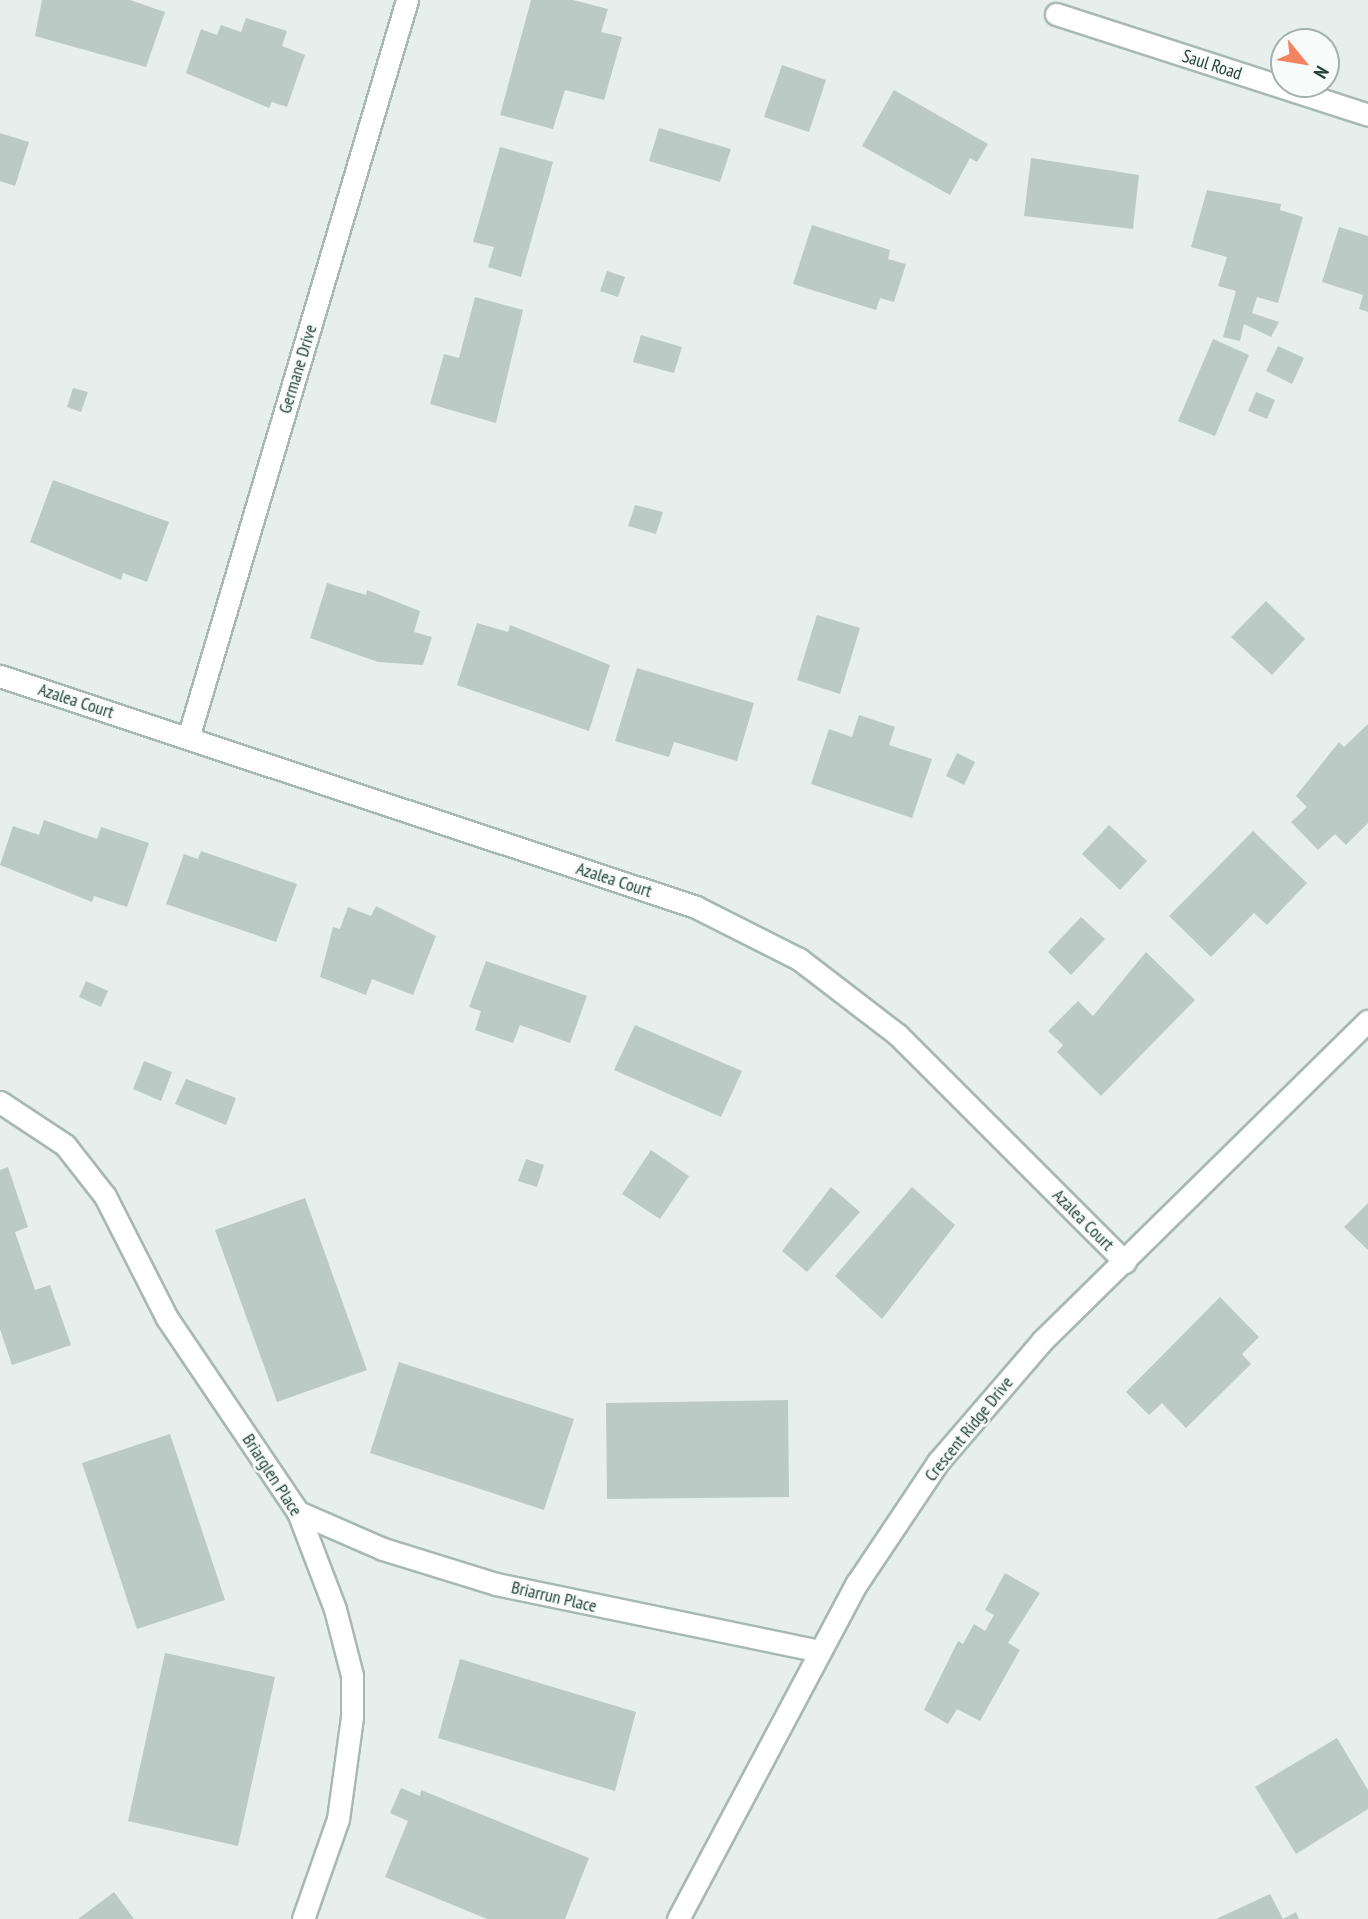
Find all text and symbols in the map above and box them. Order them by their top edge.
north arrow [1270,28,1340,98]
street label: Saul Road [1179,45,1245,85]
text: N [1308,62,1334,83]
street label: Germane Drive [274,322,322,416]
street label: Azalea Court [35,679,117,723]
street label: Azalea Court [573,858,655,902]
street label: Azalea Court [1048,1185,1118,1255]
street label: Crescent Ridge Drive [920,1372,1018,1486]
street label: Briarglen Place [237,1430,307,1520]
street label: Briarrun Place [509,1577,599,1617]

